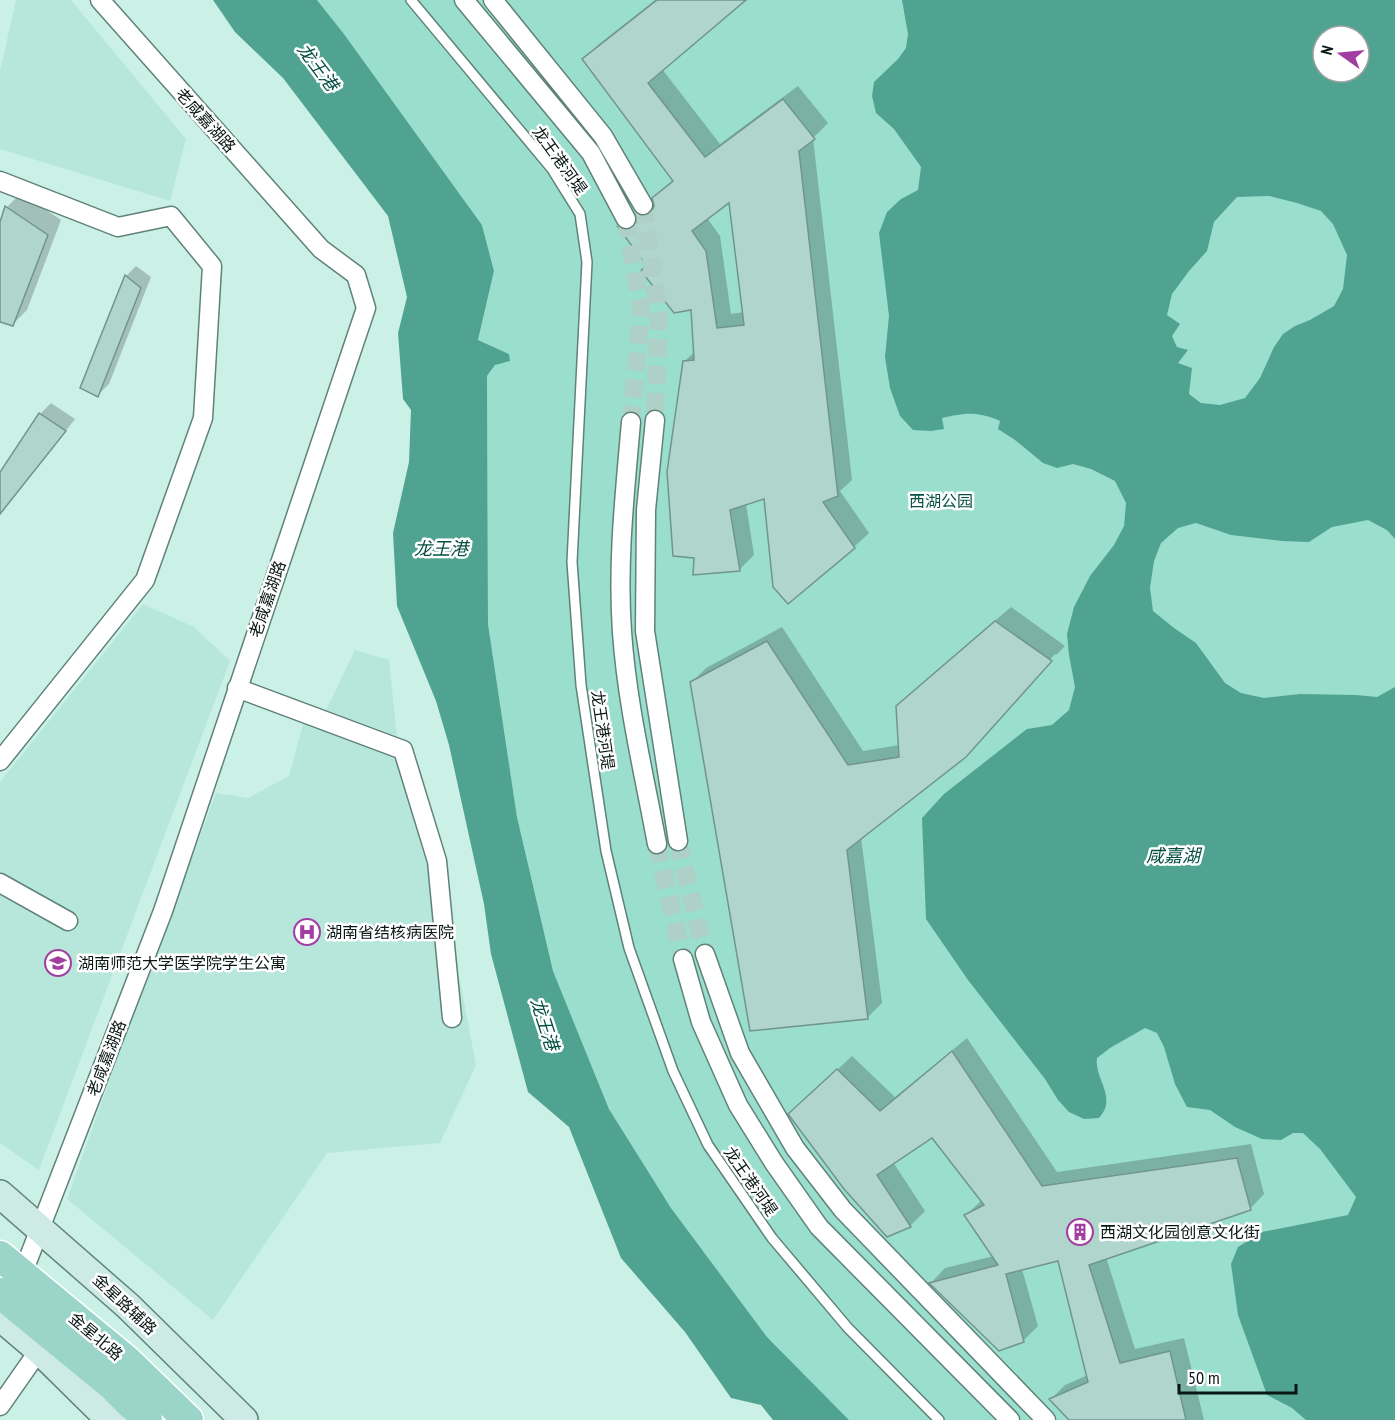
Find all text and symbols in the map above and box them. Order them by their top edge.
north arrow [1311,24,1371,84]
water label: 龙王港 [293,39,345,98]
text: N [1316,43,1337,57]
street label: 老咸嘉湖路 [172,84,240,156]
street label: 龙王港河堤 [528,122,592,198]
park label: 西湖公园 [909,491,973,511]
water label: 龙王港 [414,537,471,560]
street label: 老咸嘉湖路 [245,558,289,640]
street label: 龙王港河堤 [588,689,618,771]
water label: 咸嘉湖 [1146,844,1203,867]
hospital icon: 湖南省结核病医院 [292,917,322,947]
place label: 湖南省结核病医院 [326,922,454,942]
school or university icon: 湖南师范大学医学院学生公寓 [43,948,73,978]
place label: 湖南师范大学医学院学生公寓 [78,953,286,973]
water label: 龙王港 [526,995,565,1056]
street label: 老咸嘉湖路 [82,1017,130,1099]
street label: 龙王港河堤 [720,1142,782,1220]
building icon: 西湖文化园创意文化街 [1065,1217,1095,1247]
place label: 西湖文化园创意文化街 [1100,1222,1260,1242]
street label: 金星路辅路 [89,1269,161,1339]
street label: 金星北路 [65,1308,127,1364]
scale bar [1179,1357,1296,1395]
text: 50 m [1188,1366,1220,1389]

